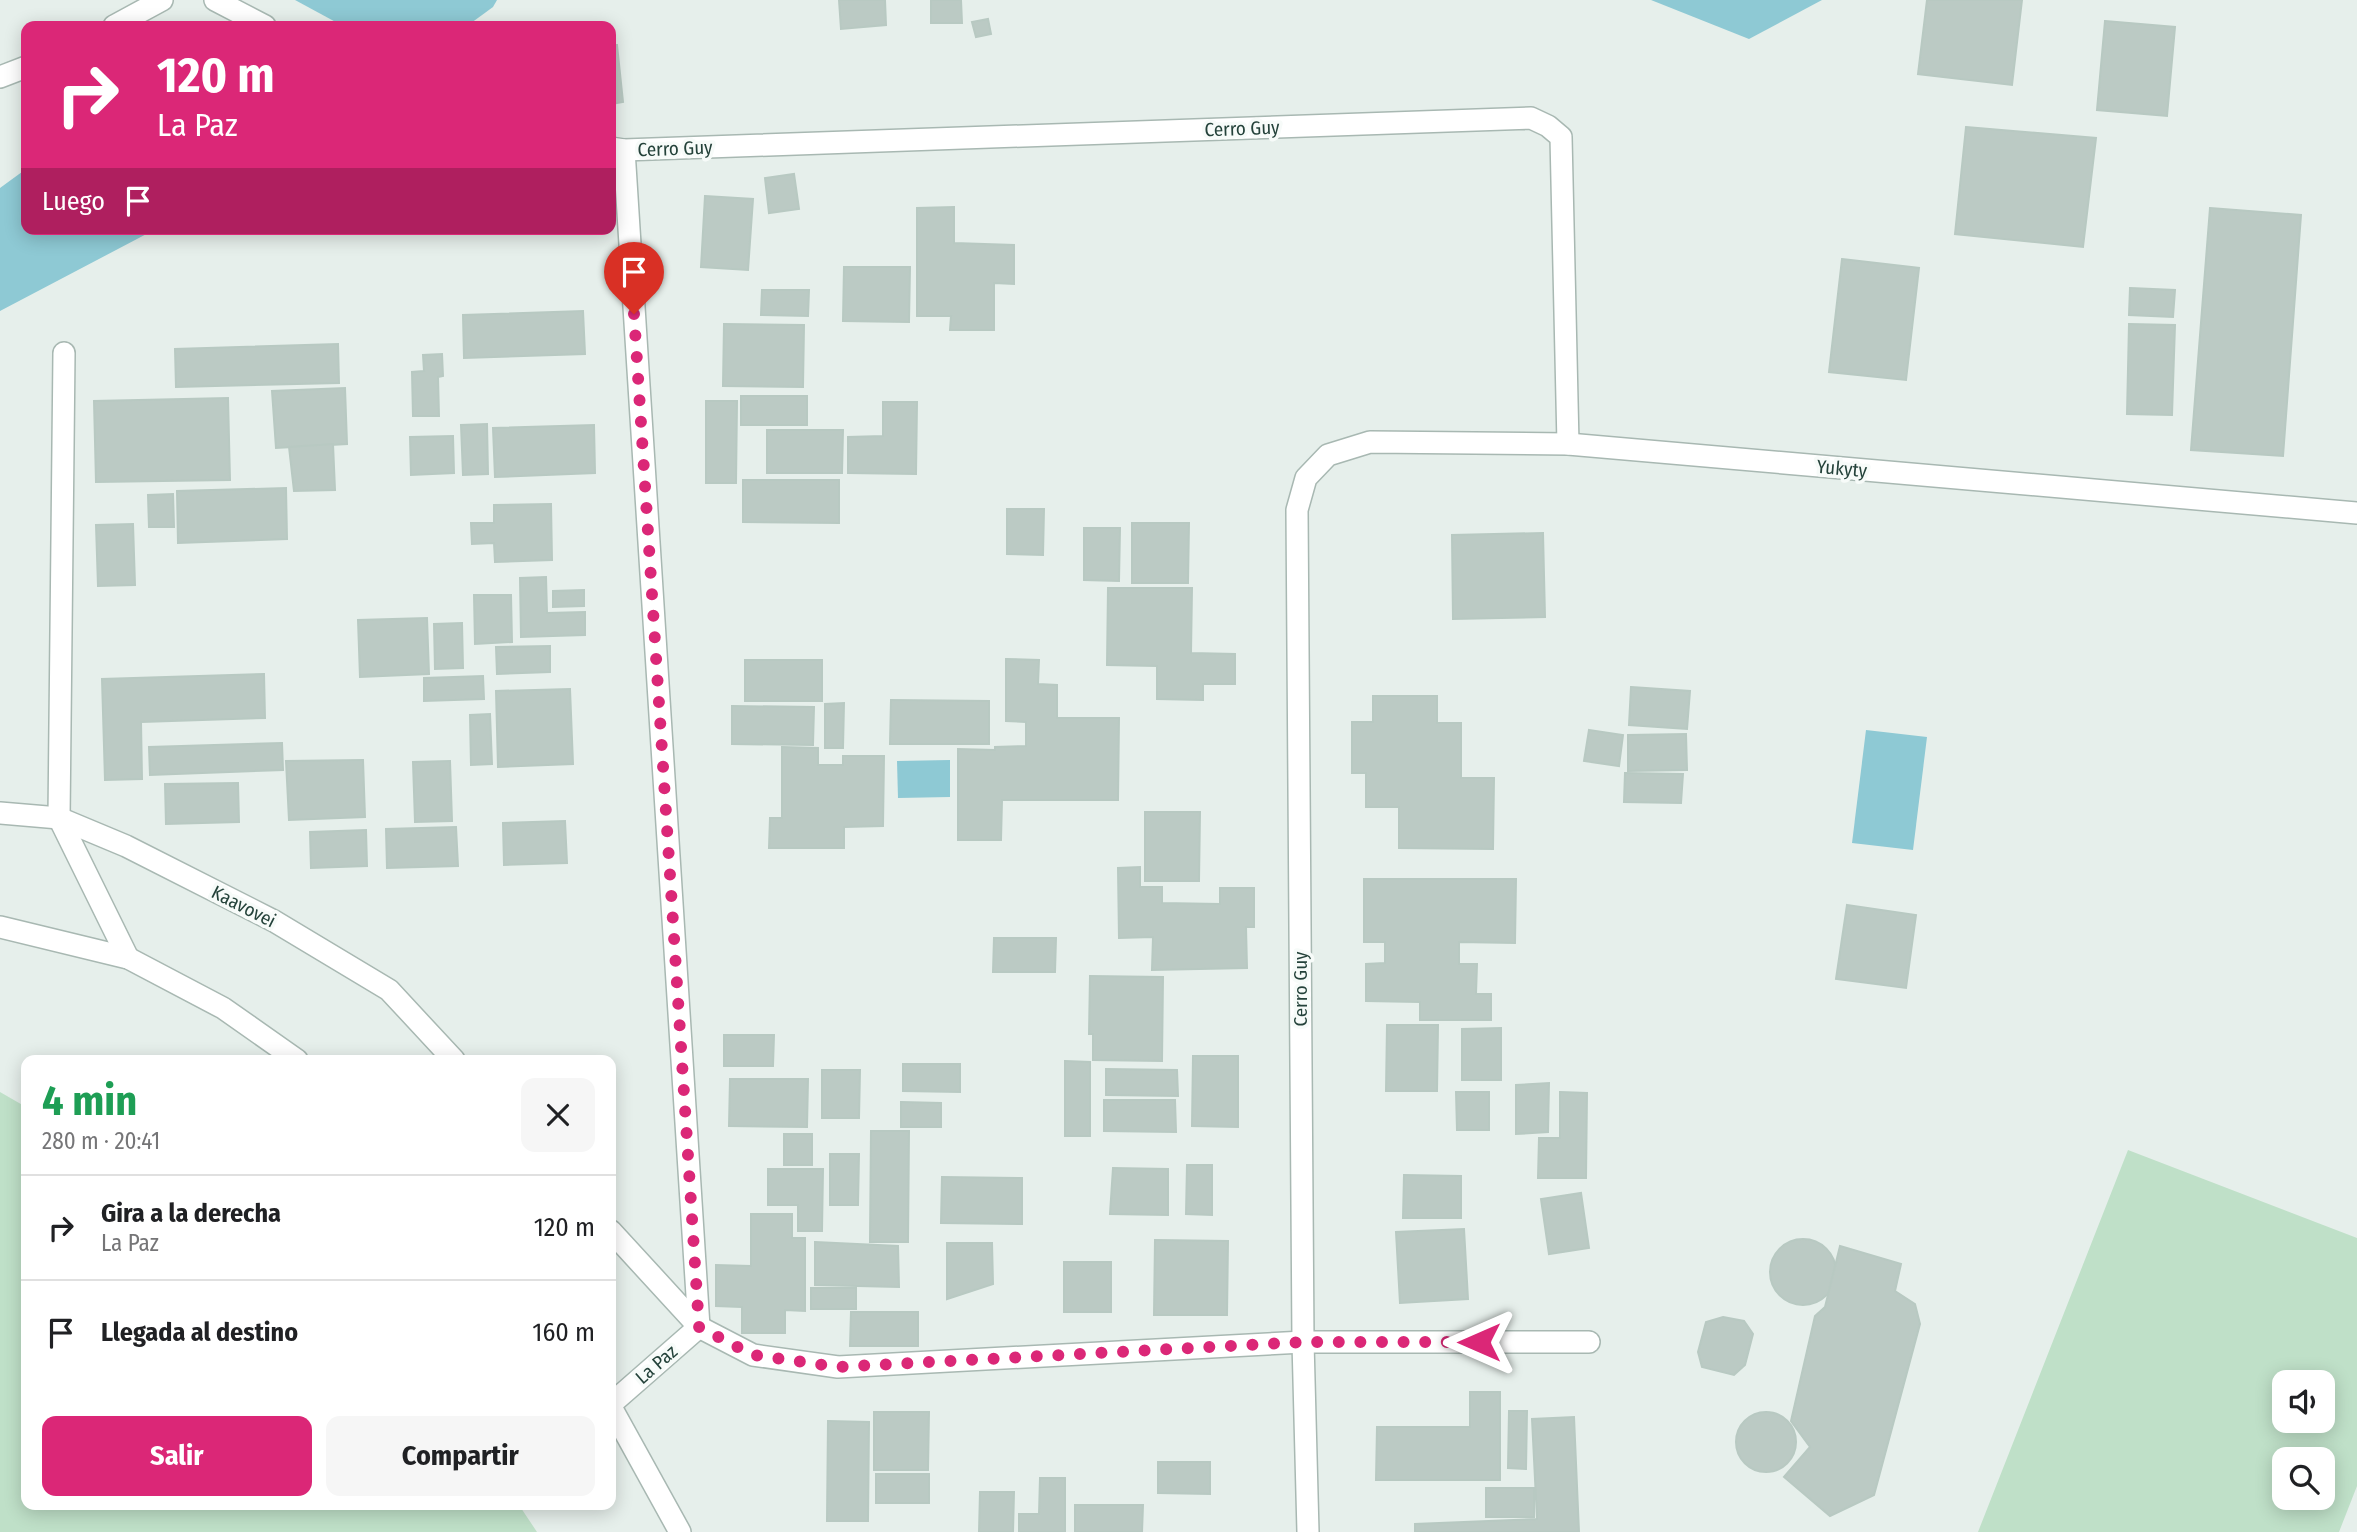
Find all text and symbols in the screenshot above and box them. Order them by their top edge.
text: 120 m [157,46,275,105]
icon: right [42,49,133,140]
text: La Paz [157,106,238,144]
street label: Cerro Guy [1204,116,1280,141]
street label: Cerro Guy [637,136,713,161]
icon: arrive [119,182,157,220]
text: Luego [42,186,105,217]
pin [604,242,664,314]
icon: arrive [615,253,653,291]
street label: Yukyty [1816,455,1869,482]
street label: Kaavovei [208,881,280,932]
street label: Cerro Guy [1289,951,1312,1027]
text: 4 min [42,1076,137,1126]
button: close [521,1078,595,1152]
text: 280 m · 20:41 [42,1127,160,1155]
text: Gira a la derecha [101,1198,281,1229]
icon: right [42,1209,80,1247]
text: 120 m [534,1212,595,1243]
text: La Paz [101,1229,159,1257]
position arrow [1442,1305,1516,1379]
icon: arrive [42,1314,80,1352]
text: Llegada al destino [101,1317,298,1348]
text: 160 m [532,1317,595,1348]
street label: La Paz [631,1340,682,1389]
map controls [2272,1370,2335,1510]
button: sound [2272,1370,2335,1433]
button: Salir [42,1416,312,1496]
button: Compartir [326,1416,595,1496]
button: search [2272,1447,2335,1510]

